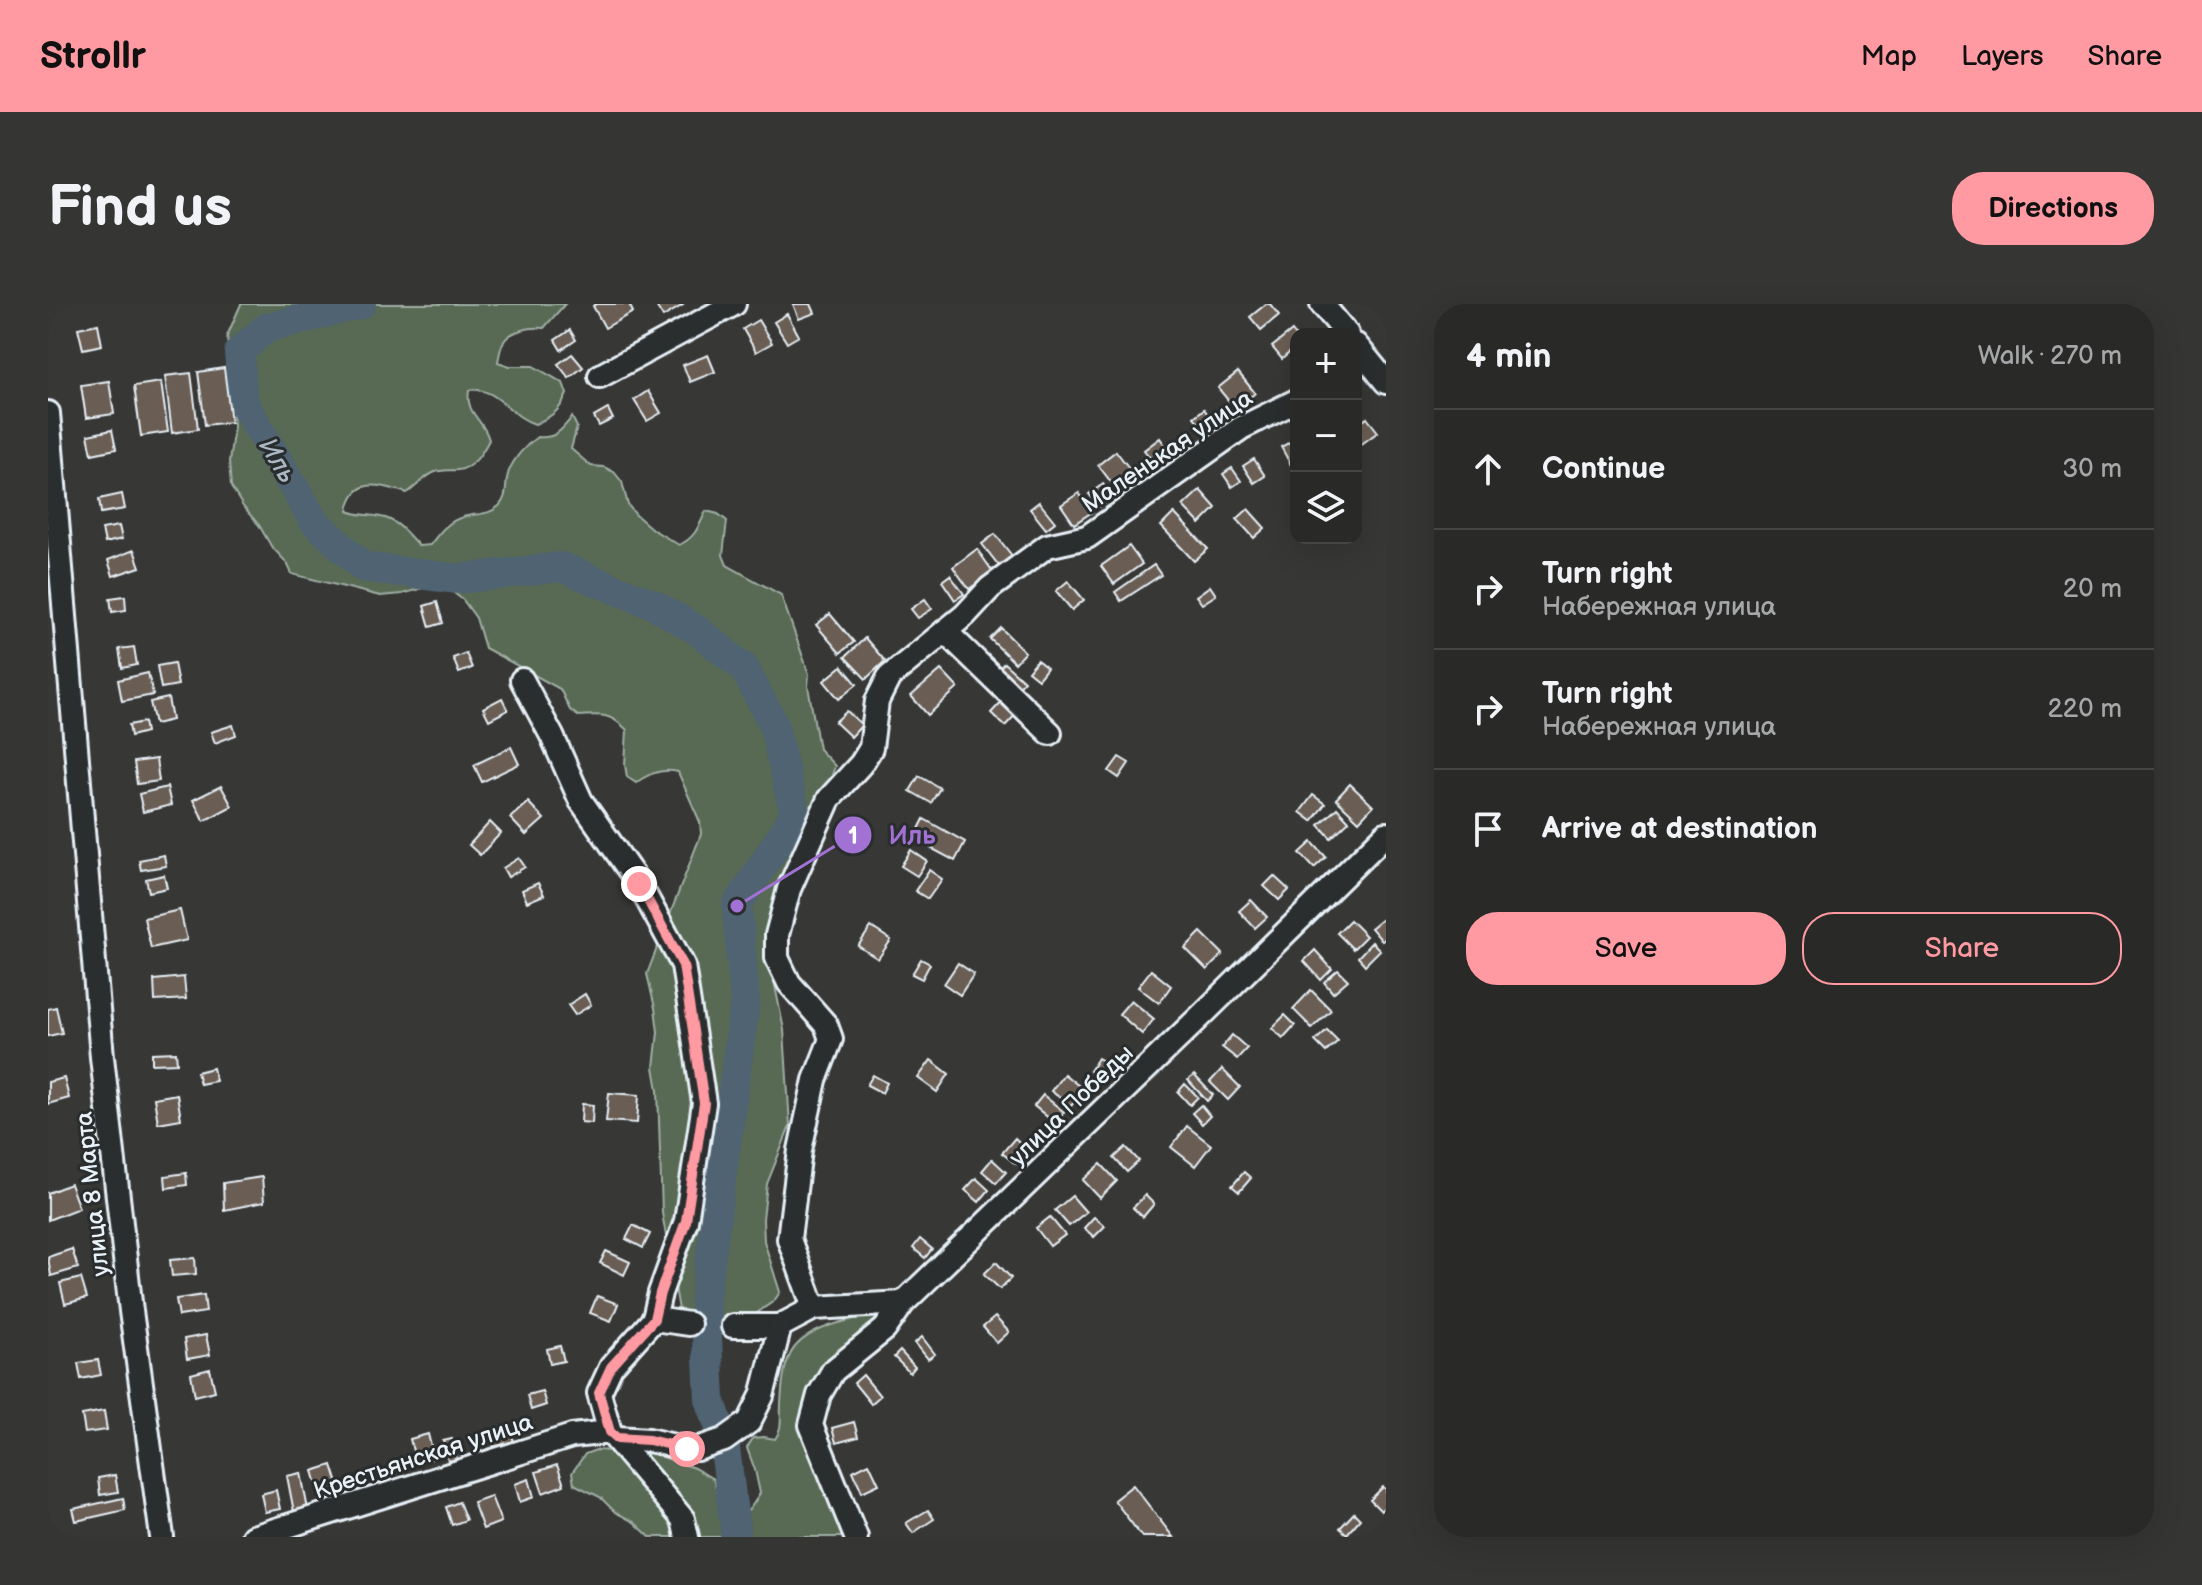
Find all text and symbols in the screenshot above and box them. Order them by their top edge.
text: Strollr [40,34,146,79]
text: Map [1861,40,1917,73]
text: Layers [1961,40,2044,73]
text: Share [2088,40,2162,73]
button: Directions [1952,172,2154,245]
text: Find us [48,175,232,242]
map controls [1290,328,1362,544]
button: + [1290,328,1362,400]
text: 4 min [1466,336,1552,377]
text: Walk · 270 m [1978,341,2122,372]
street label: Маленькая улица [1076,384,1258,519]
button: − [1290,400,1362,472]
water label: Иль [251,433,302,489]
icon: ahead [1466,447,1510,491]
text: Continue [1542,451,1665,487]
text: 30 m [2062,454,2122,485]
button: layers [1290,472,1362,544]
text: Turn right [1542,556,1673,592]
icon: right [1466,567,1510,611]
text: 20 m [2063,574,2122,605]
text: Набережная улица [1542,592,1776,623]
text: Turn right [1542,676,1673,712]
icon: right [1466,687,1510,731]
text: 220 m [2048,694,2122,725]
text: Набережная улица [1542,712,1776,743]
icon: arrive [1466,807,1510,851]
callout: Иль [833,810,952,860]
text: Arrive at destination [1542,811,1818,847]
text: Иль [888,821,936,852]
text: 1 [848,822,858,851]
route end [621,866,657,902]
button: Save [1466,912,1786,985]
button: Share [1802,912,2122,985]
street label: улица Победы [1003,1039,1140,1172]
street label: улица 8 Марта [69,1110,116,1278]
street label: Крестьянская улица [310,1407,536,1506]
route start [669,1431,705,1467]

